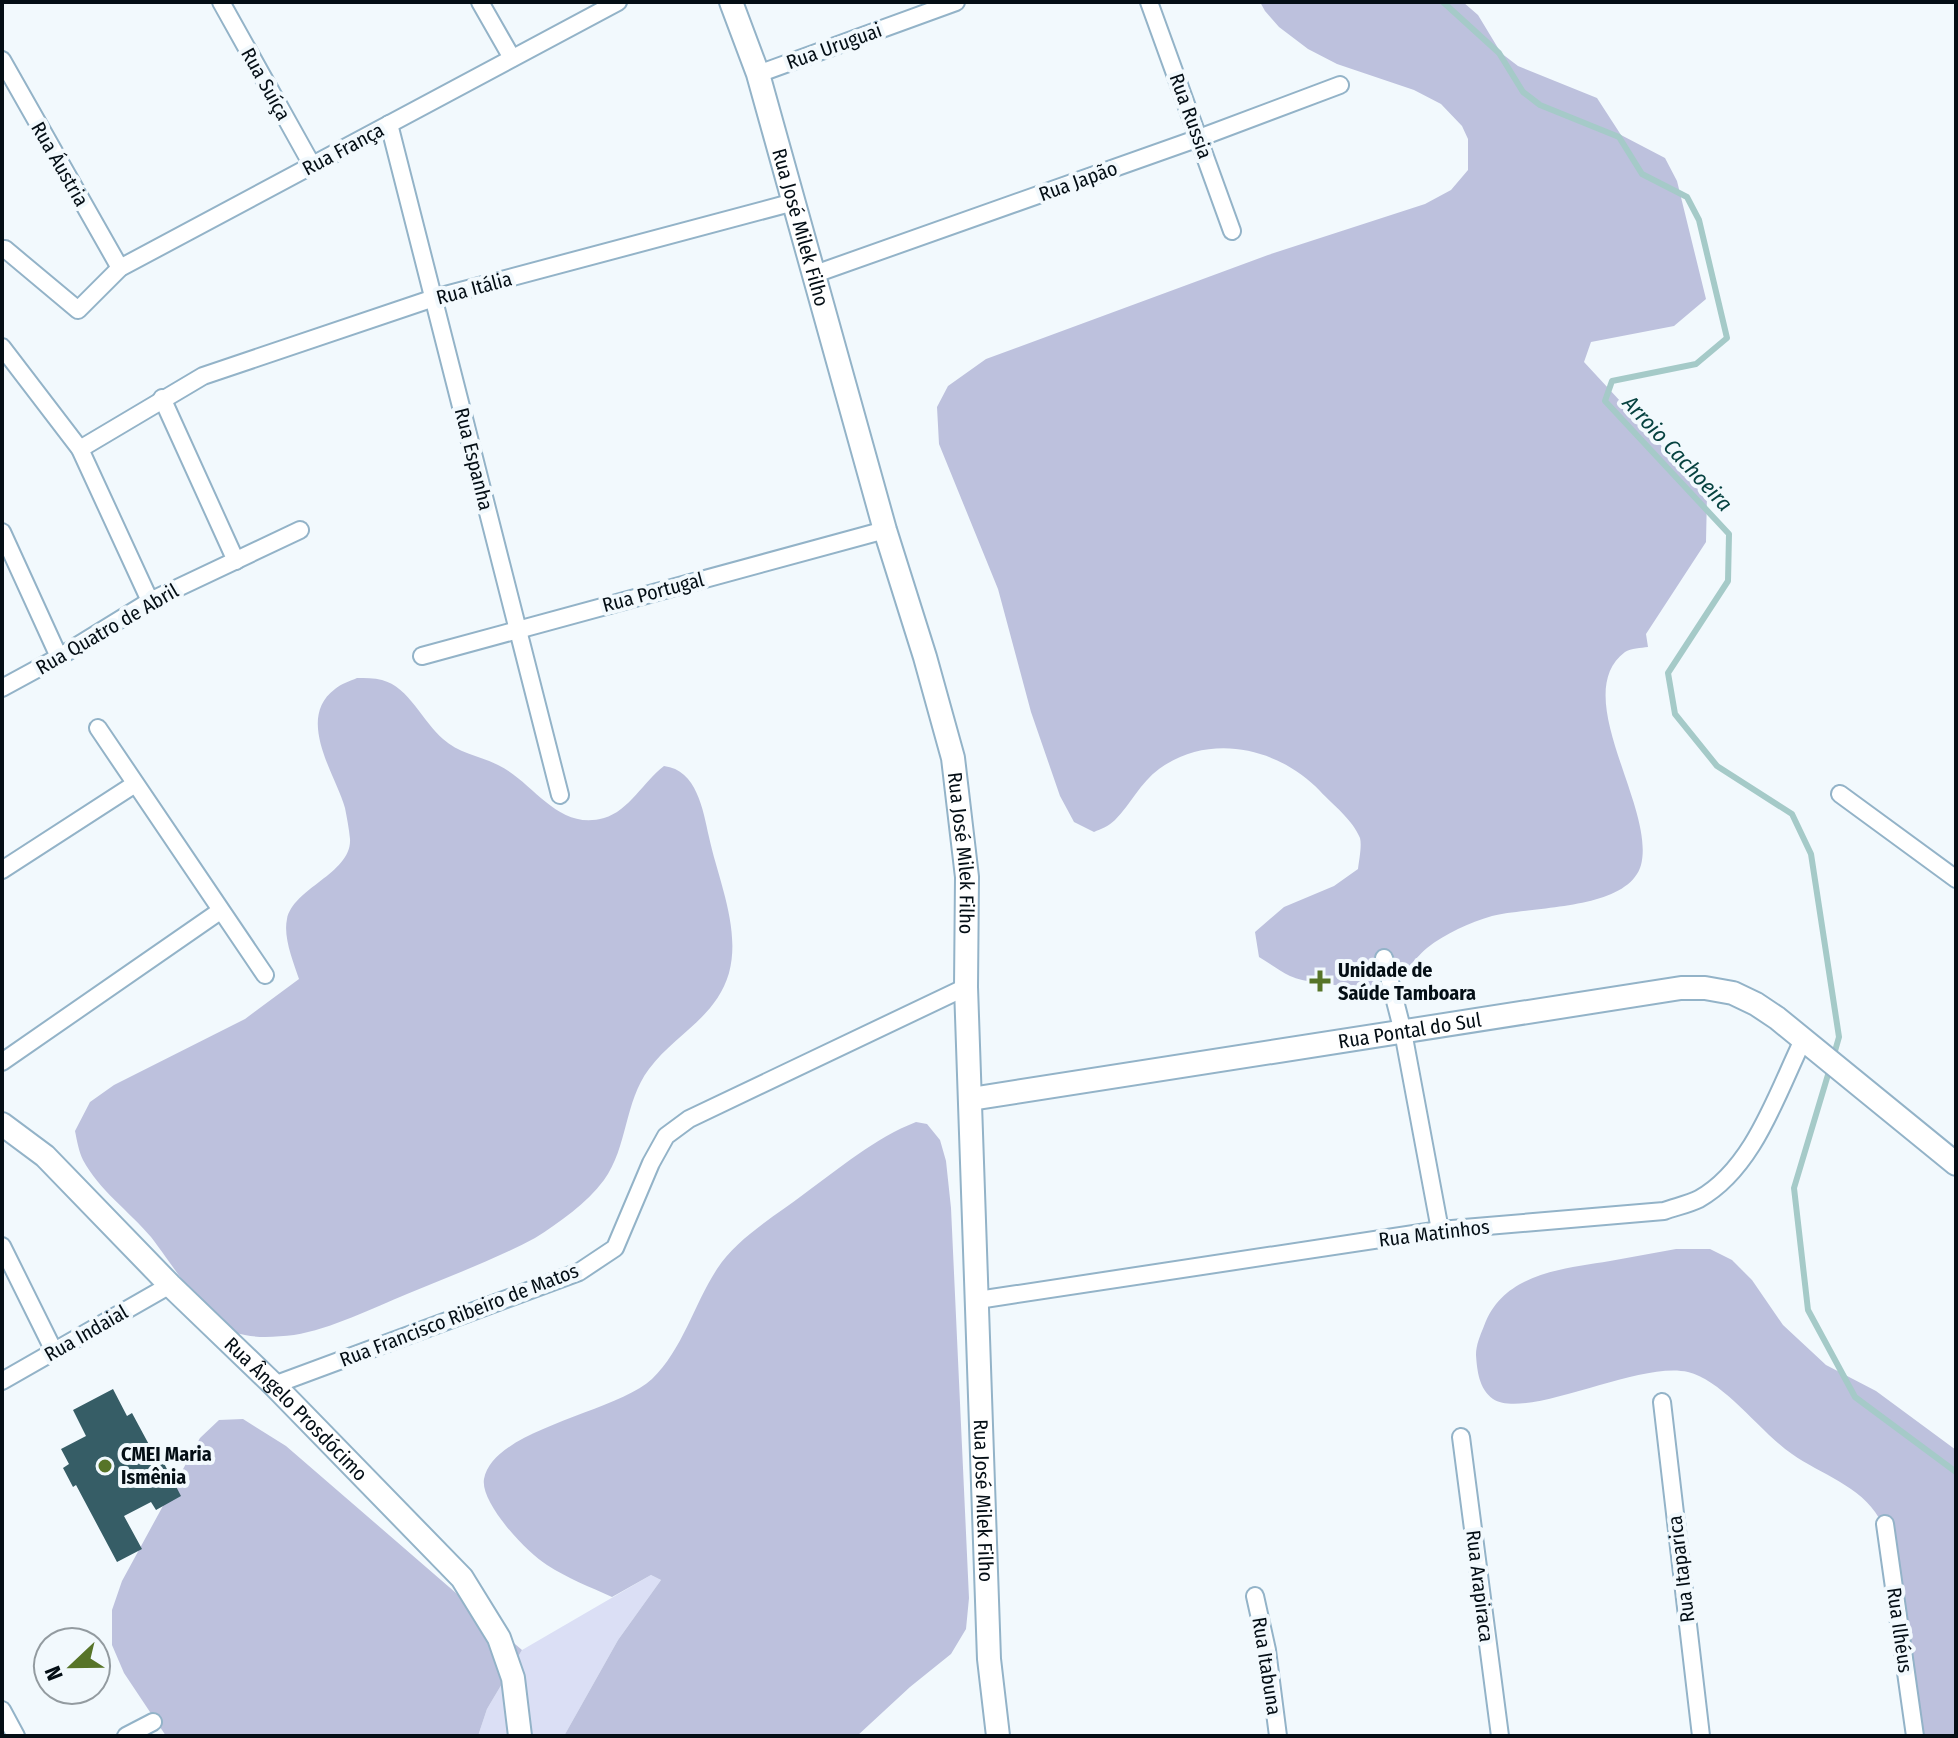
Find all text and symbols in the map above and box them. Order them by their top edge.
street label: Rua Uruguai [783,18,885,74]
street label: Rua Suíça [236,43,296,125]
street label: Rua Russia [1165,70,1217,162]
street label: Rua Áustria [26,117,94,211]
street label: Rua França [298,118,388,180]
street label: Rua José Milek Filho [767,146,834,309]
street label: Rua Japão [1035,156,1121,206]
street label: Rua Itália [434,266,514,310]
water label: Arroio Cachoeira [1616,389,1738,517]
street label: Rua Espanha [450,405,498,513]
street label: Rua Portugal [600,567,706,617]
street label: Rua Quatro de Abril [31,578,183,680]
street label: Rua José Milek Filho [943,771,979,935]
place label: Unidade de Saúde Tamboara [1338,958,1476,1005]
marker: Unidade de Saúde Tamboara [1309,970,1331,992]
street label: Rua Pontal do Sul [1336,1007,1483,1053]
street label: Rua Matinhos [1377,1214,1491,1252]
street label: Rua Francisco Ribeiro de Matos [336,1258,582,1372]
street label: Rua Indaial [40,1300,132,1366]
street label: Rua Ângelo Prosdócimo [220,1332,373,1486]
street label: Rua José Milek Filho [969,1419,998,1583]
place label: CMEI Maria Ismênia [121,1442,212,1489]
marker: CMEI Maria Ismênia [96,1457,114,1475]
street label: Rua Itaparica [1663,1514,1699,1624]
street label: Rua Arapiraca [1461,1529,1499,1643]
street label: Rua Ilhéus [1882,1586,1918,1674]
street label: Rua Itabuna [1247,1615,1287,1717]
north arrow [32,1626,112,1706]
text: N [39,1662,69,1684]

